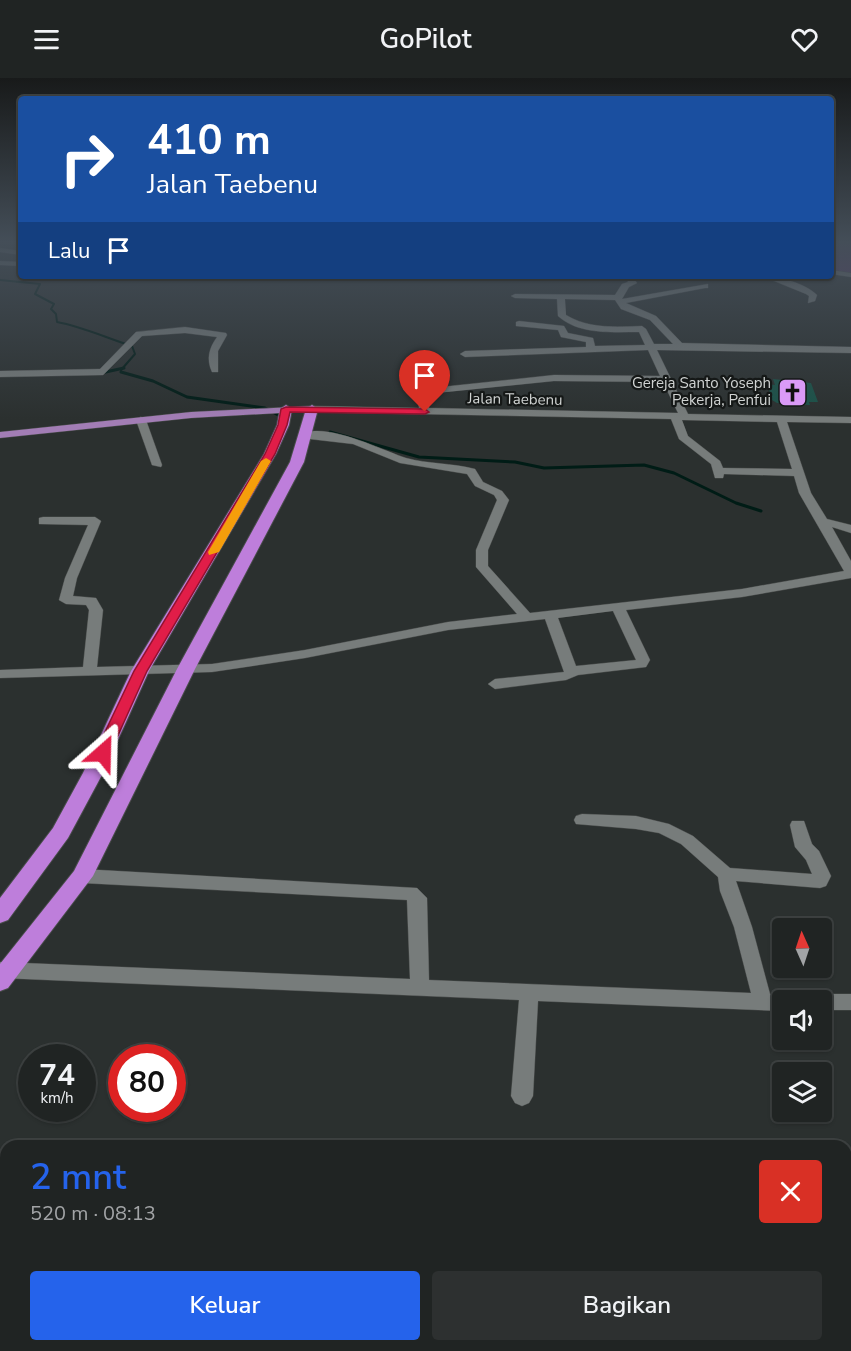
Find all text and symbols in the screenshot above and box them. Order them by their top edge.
text: GoPilot [380,21,472,58]
icon: menu [30,23,63,56]
icon: heart [788,23,821,56]
text: 410 m [147,112,271,169]
icon: right [48,120,126,198]
text: Jalan Taebenu [147,166,318,203]
icon: arrive [102,234,135,267]
text: Lalu [48,236,90,266]
pin [399,350,450,412]
icon: arrive [408,359,441,392]
place label: Gereja Santo Yoseph Pekerja, Penfui [632,373,771,410]
church icon: Gereja Santo Yoseph Pekerja, Penfui [776,376,808,408]
street label: Jalan Taebenu [466,388,563,410]
position arrow [71,721,135,785]
north arrow [772,918,832,978]
map controls [772,918,832,1122]
button: sound [772,990,832,1050]
speed limit sign: 80 [108,1044,186,1122]
text: 74 [39,1055,75,1096]
button: layers [772,1062,832,1122]
text: km/h [40,1088,74,1108]
text: 2 mnt [30,1153,126,1202]
button: close [759,1160,822,1223]
text: 520 m · 08:13 [30,1200,156,1227]
button: Keluar [30,1271,420,1340]
button: Bagikan [432,1271,822,1340]

